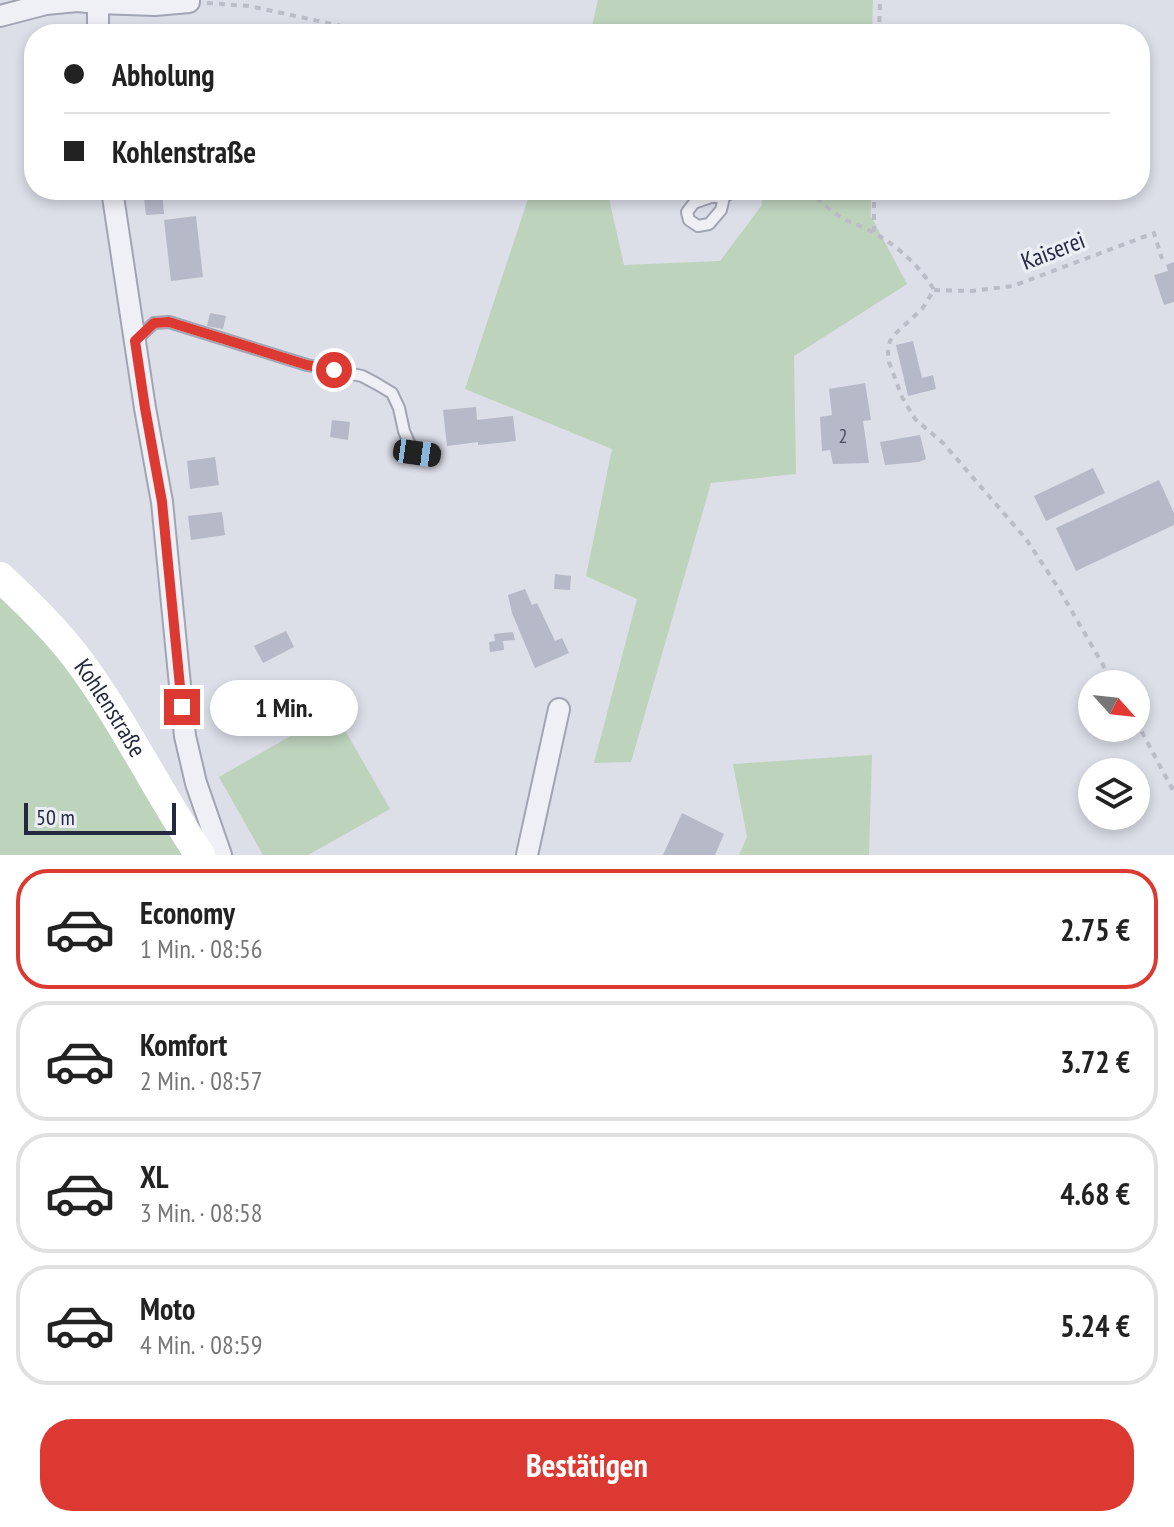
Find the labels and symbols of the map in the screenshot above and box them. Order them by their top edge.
street label: Kaiserei [1017,224,1089,277]
route start [316,352,352,388]
house number: 2 [839,423,848,449]
car [392,438,442,468]
street label: Kohlenstraße [68,653,153,763]
north arrow [1078,670,1150,742]
callout: 1 Min. [210,679,358,735]
route end [164,689,200,725]
scale bar [24,799,176,835]

